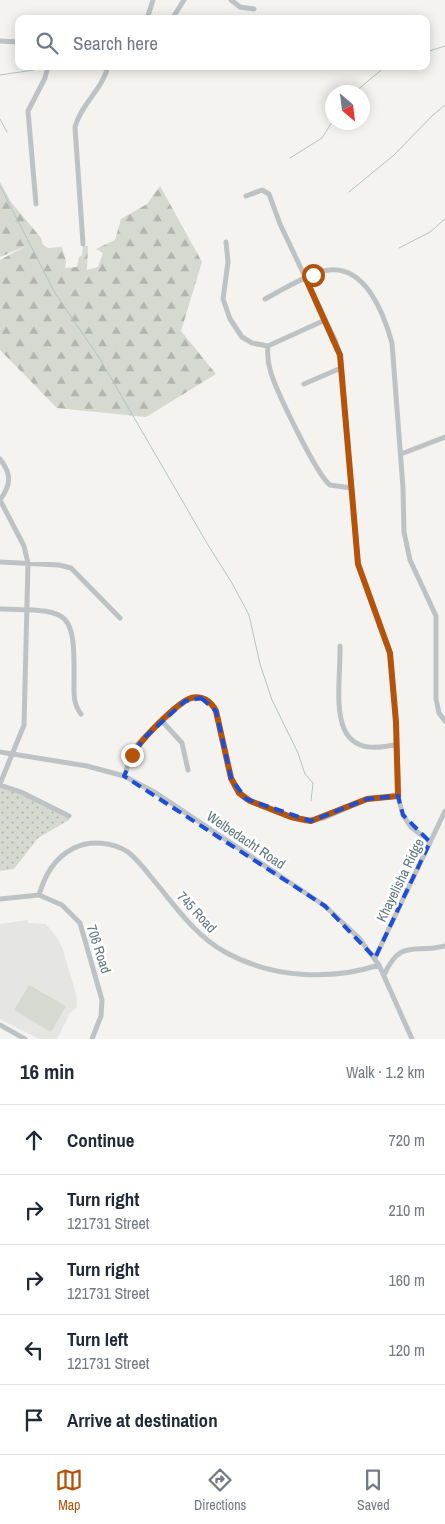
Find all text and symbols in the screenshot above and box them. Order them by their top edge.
search box [15,15,430,70]
icon: search [33,29,61,57]
text: Search here [73,30,158,56]
north arrow [325,85,370,130]
route start [302,264,325,287]
route end [121,744,144,767]
street label: Welbedacht Road [203,807,289,873]
street label: Khayelisha Ridge [372,835,428,925]
street label: 745 Road [173,888,221,936]
street label: 706 Road [83,923,115,975]
text: 16 min [20,1057,75,1086]
text: Walk · 1.2 km [346,1061,425,1083]
icon: ahead [20,1126,48,1154]
text: Continue [67,1127,135,1153]
text: 720 m [389,1129,425,1151]
text: Turn right [67,1186,139,1212]
icon: right [20,1196,48,1224]
text: 210 m [389,1199,425,1221]
text: 121731 Street [67,1212,149,1234]
text: Turn right [67,1256,139,1282]
icon: right [20,1266,48,1294]
text: 160 m [389,1269,425,1291]
text: 121731 Street [67,1282,149,1304]
text: Turn left [67,1326,128,1352]
icon: left [20,1336,48,1364]
text: 120 m [389,1339,425,1361]
text: 121731 Street [67,1352,149,1374]
icon: arrive [20,1406,48,1434]
text: Arrive at destination [67,1407,218,1433]
tab: Map [55,1466,83,1514]
tab: Directions [194,1466,246,1514]
tab: Saved [357,1466,390,1514]

